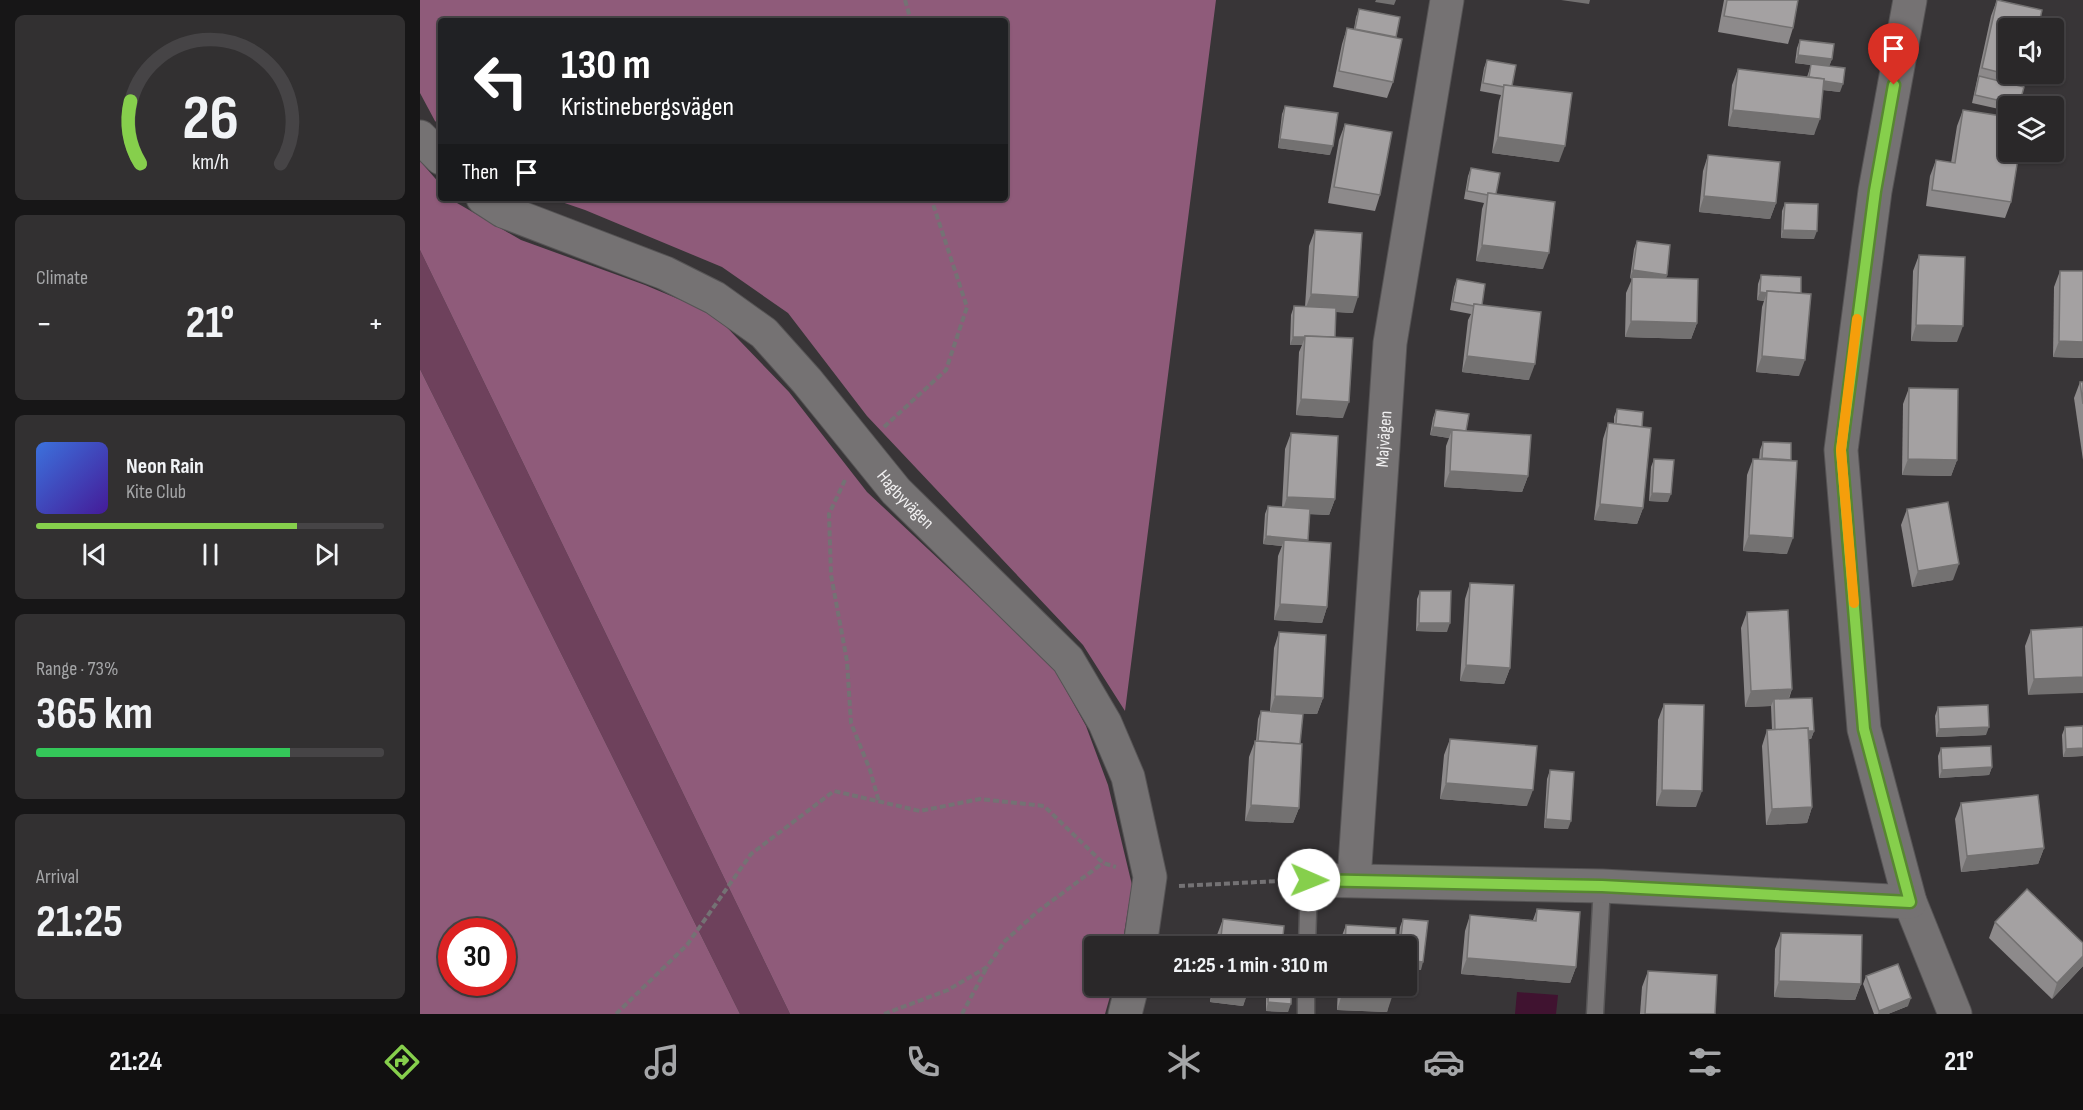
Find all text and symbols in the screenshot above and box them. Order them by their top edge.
map controls [1998,18,2064,162]
button: sound [1998,18,2064,84]
pin [1868,23,1919,85]
icon: arrive [1877,32,1910,65]
text: 130 m [561,40,651,91]
icon: left [462,42,540,120]
text: 26 [182,83,238,158]
text: Kristinebergsvägen [561,91,734,123]
button: layers [1998,96,2064,162]
text: km/h [191,151,229,176]
icon: arrive [510,156,543,189]
text: Then [462,159,498,186]
text: Climate [36,266,88,290]
text: 21° [186,296,234,351]
text: − [36,304,52,344]
text: + [368,304,384,344]
street label: Majvägen [1372,410,1396,468]
text: Neon Rain [126,453,204,480]
street label: Hagbyvägen [872,466,938,533]
text: Kite Club [126,480,186,504]
icon: previous [78,538,111,571]
icon: pause [194,538,227,571]
icon: next [310,538,343,571]
text: Range · 73% [36,657,118,681]
text: 365 km [36,687,153,742]
position arrow [1277,848,1341,912]
text: Arrival [36,865,79,889]
text: 21:25 [36,895,123,950]
speed limit sign: 30 [438,918,516,996]
text: 21:25 · 1 min · 310 m [1173,952,1328,979]
icon: directions [381,1041,423,1083]
icon: music [641,1041,683,1083]
icon: phone [902,1041,944,1083]
icon: climate [1163,1041,1205,1083]
icon: car [1423,1041,1465,1083]
icon: filters [1684,1041,1726,1083]
text: 21:24 [109,1046,162,1078]
text: 21° [1944,1046,1974,1078]

